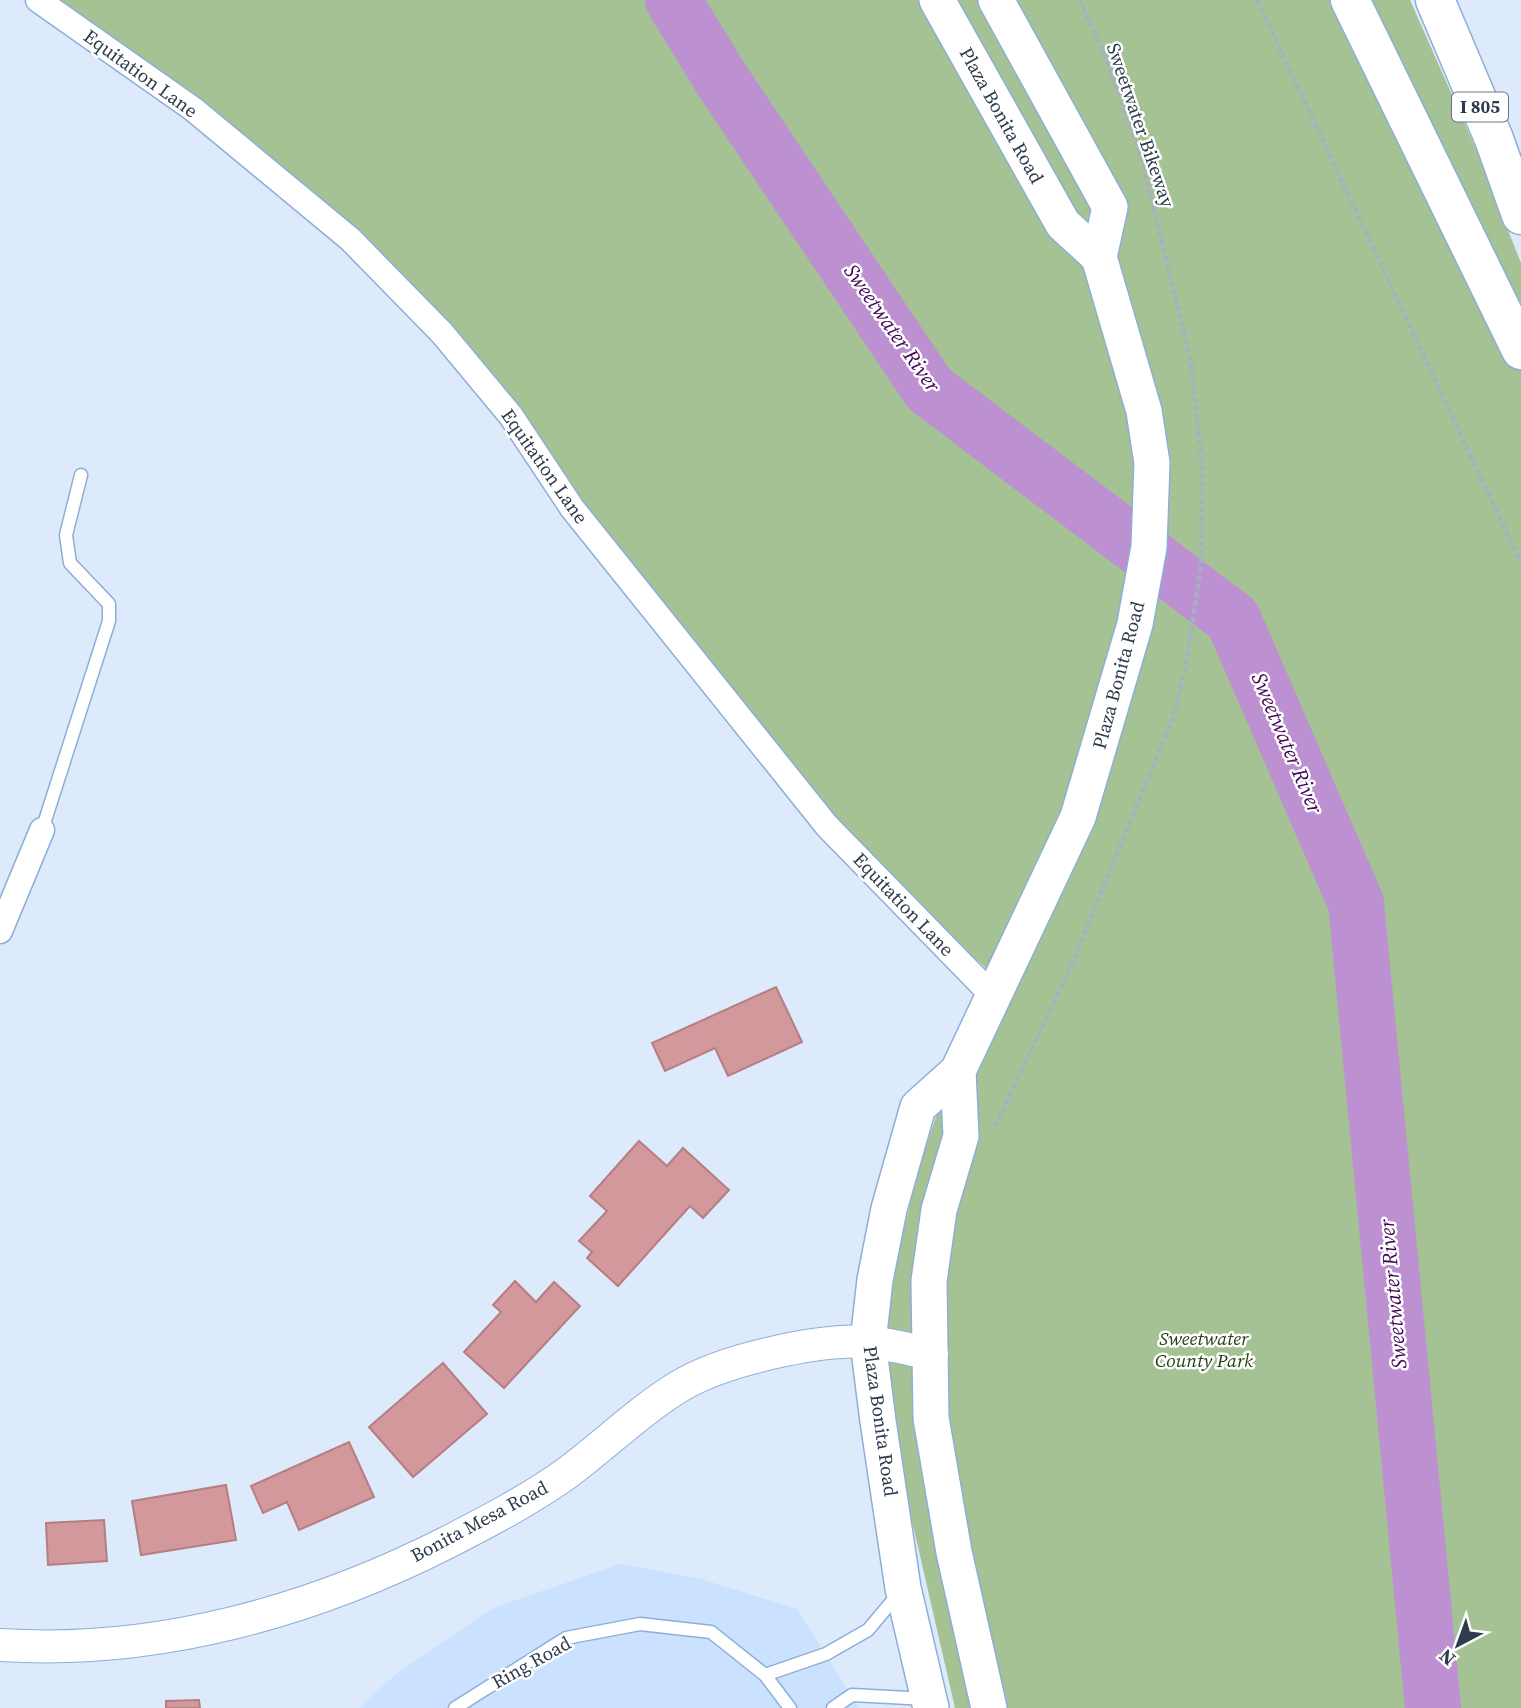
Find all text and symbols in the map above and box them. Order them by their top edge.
street label: Equitation Lane [79,23,203,123]
street label: Sweetwater Bikeway [1101,39,1181,211]
street label: Plaza Bonita Road [954,42,1050,188]
road number: I 805 [1452,92,1508,122]
water label: Sweetwater River [837,258,948,398]
street label: Equitation Lane [496,403,594,529]
street label: Plaza Bonita Road [1086,598,1150,752]
water label: Sweetwater River [1245,668,1330,818]
street label: Equitation Lane [848,846,960,962]
water label: Sweetwater River [1371,1217,1413,1370]
park label: Sweetwater County Park [1155,1325,1253,1373]
street label: Plaza Bonita Road [858,1344,904,1498]
street label: Bonita Mesa Road [406,1474,552,1568]
north arrow [1423,1610,1493,1680]
street label: Ring Road [487,1629,575,1694]
text: N [1433,1643,1461,1672]

